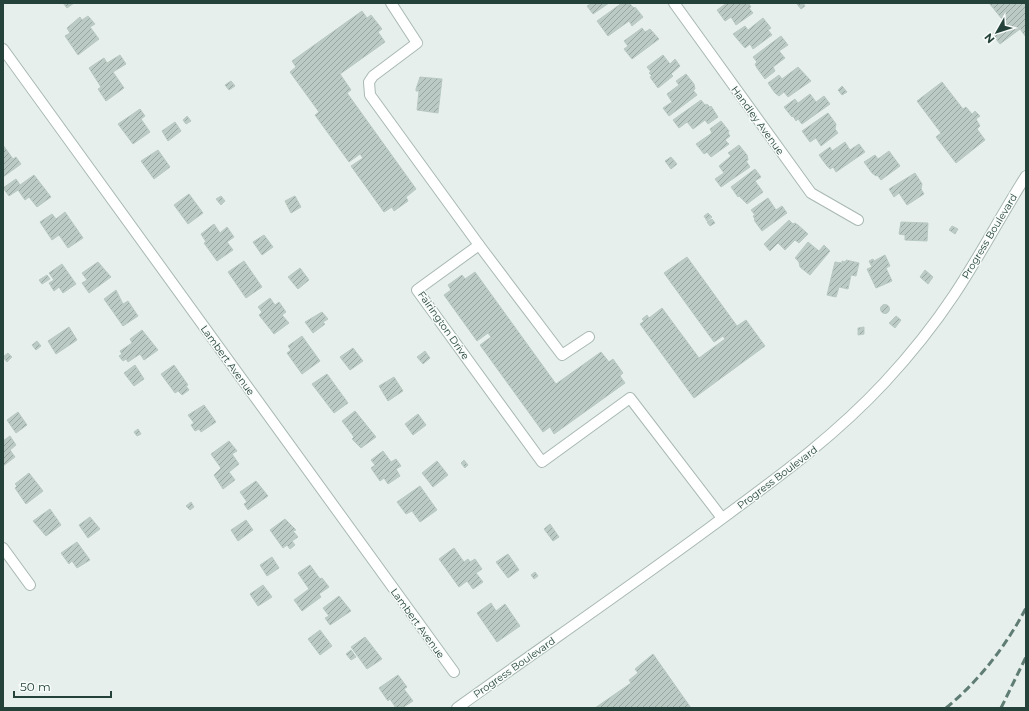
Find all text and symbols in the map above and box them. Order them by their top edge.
north arrow [977,12,1017,52]
text: N [981,30,997,46]
street label: Handley Avenue [728,83,787,157]
street label: Progress Boulevard [959,191,1020,281]
street label: Fairington Drive [415,289,472,362]
street label: Lambert Avenue [198,323,257,398]
street label: Progress Boulevard [735,443,820,512]
street label: Lambert Avenue [388,586,447,661]
street label: Progress Boulevard [471,634,558,701]
scale bar [14,673,111,699]
text: 50 m [20,679,51,694]

